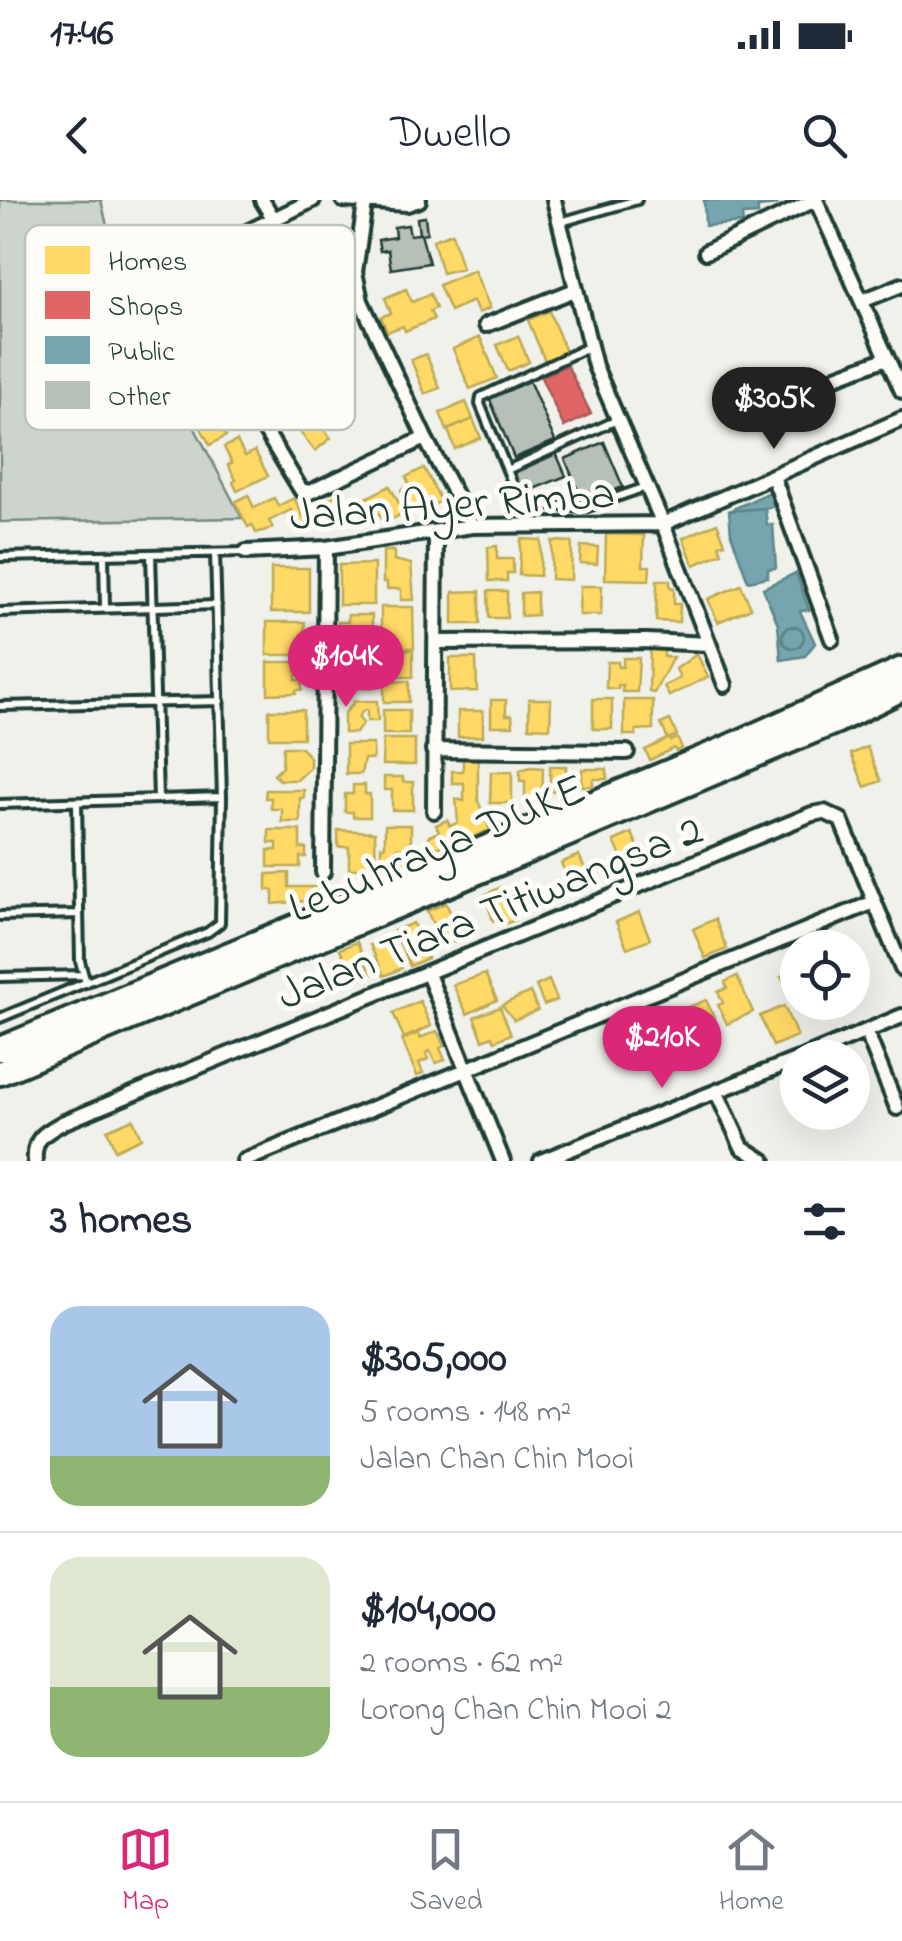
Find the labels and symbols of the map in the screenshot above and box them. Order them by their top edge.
legend [25,225,355,430]
text: Homes [108,243,187,284]
text: Shops [108,288,183,329]
text: Public [108,333,175,374]
pin: $305K [704,367,844,452]
text: Other [108,378,171,419]
street label: Jalan Ayer Rimba [288,463,617,551]
pin: $104K [276,625,416,710]
street label: Lebuhraya DUKE [279,758,597,943]
street label: Jalan Tiara Titiwangsa 2 [268,799,714,1031]
pin: $210K [592,1006,732,1091]

